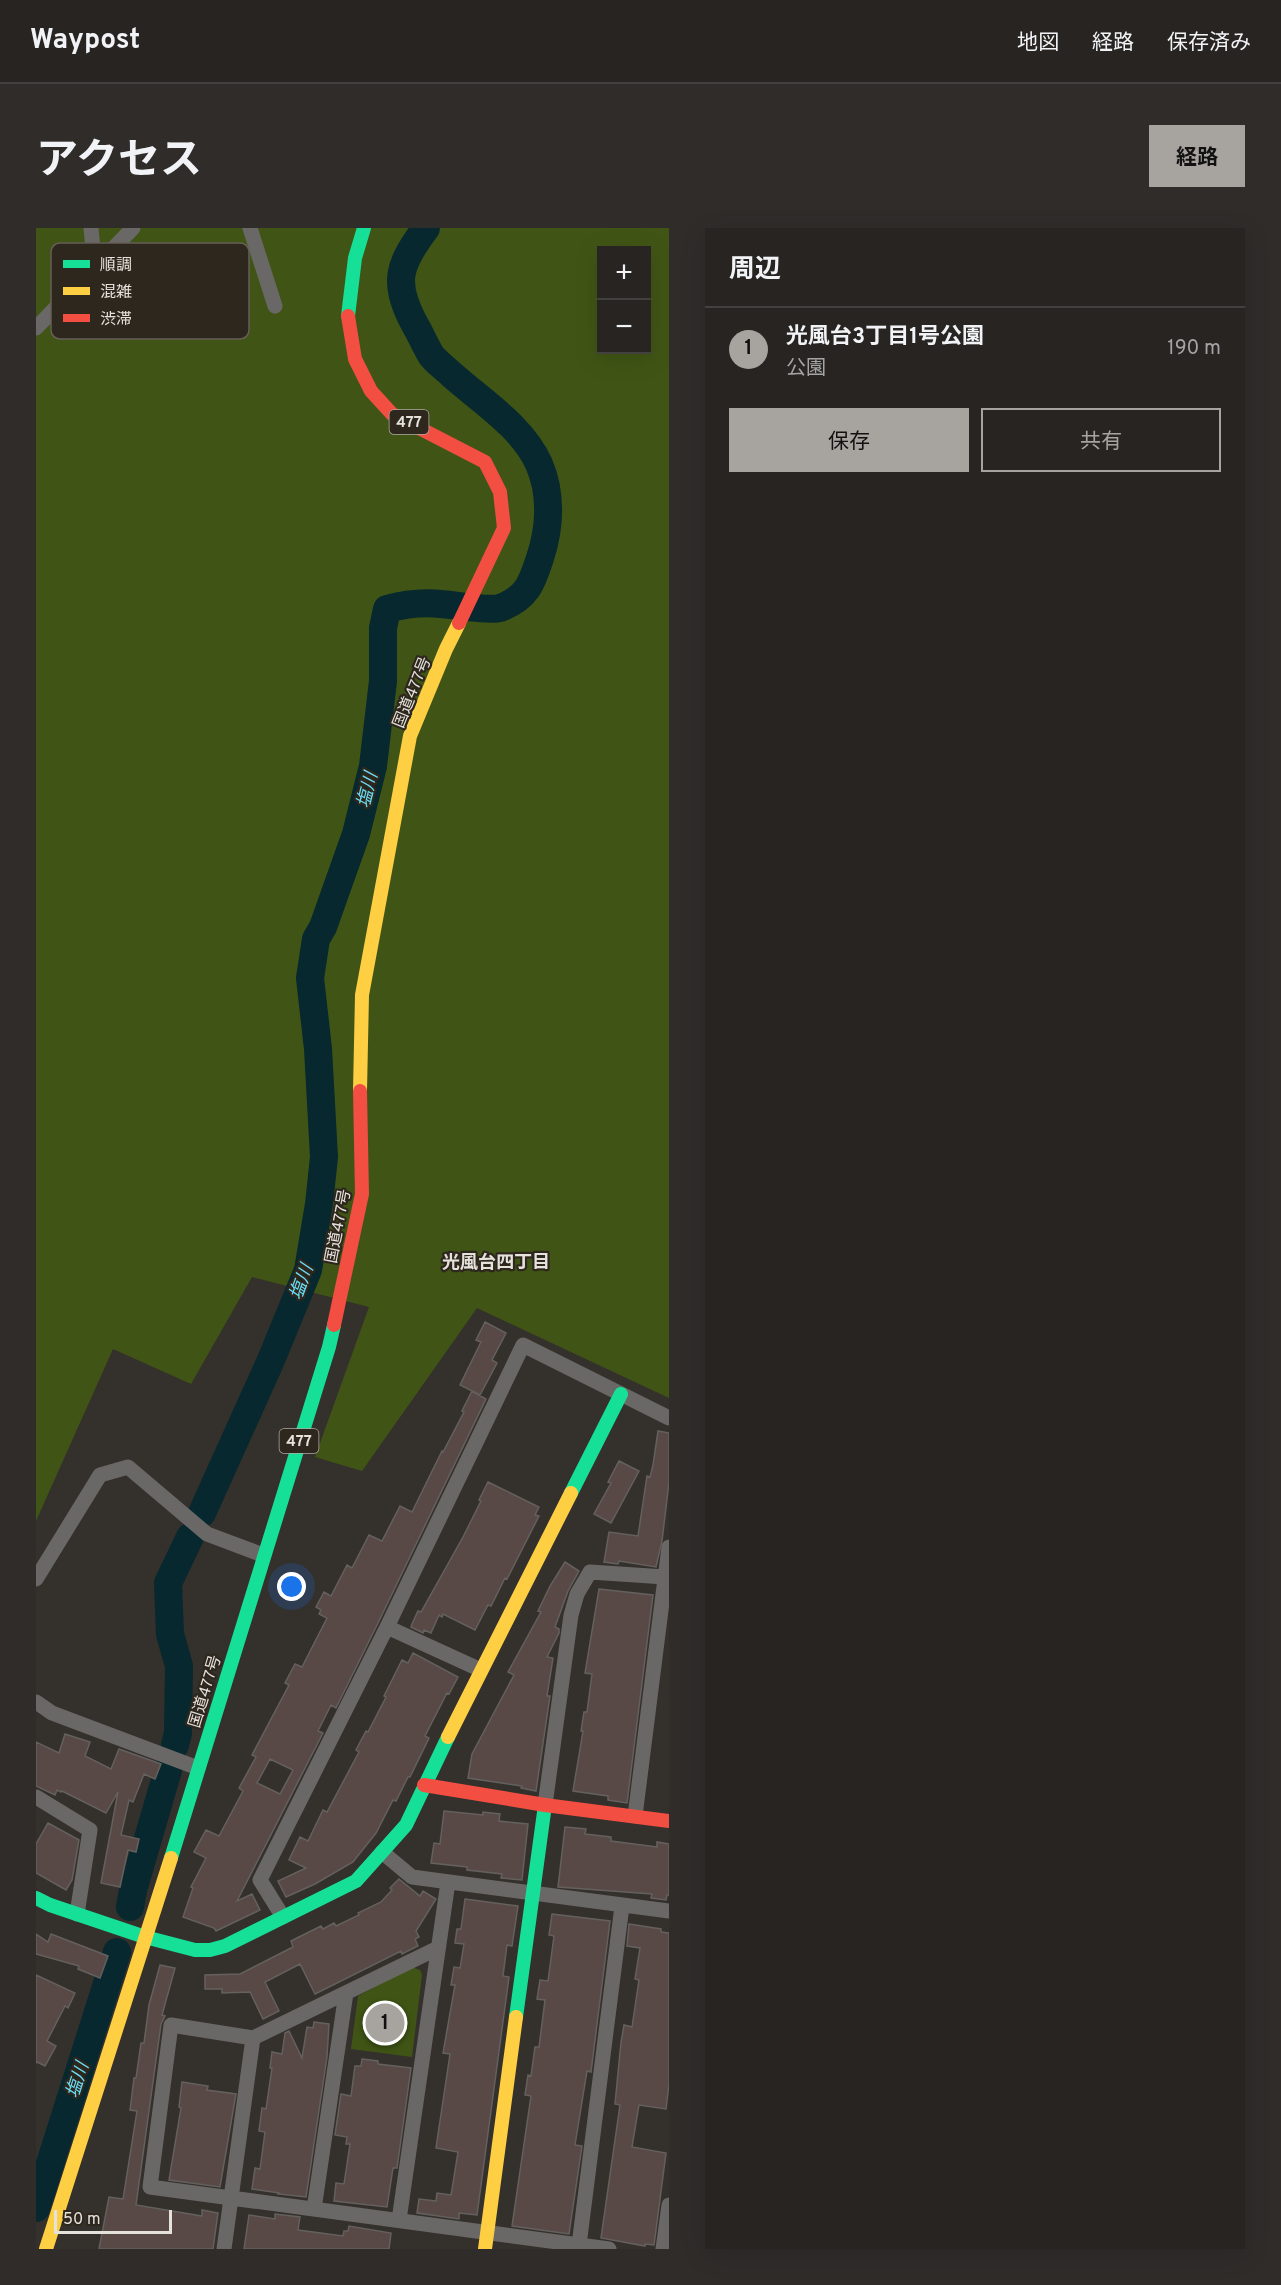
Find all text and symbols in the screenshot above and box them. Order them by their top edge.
text: Waypost [30,23,140,59]
text: 地図 [1017,30,1059,57]
text: 経路 [1092,30,1134,57]
text: 保存済み [1167,30,1251,57]
button: 経路 [1149,125,1245,187]
text: アクセス [36,136,202,189]
legend [51,243,249,339]
map controls [597,246,651,354]
button: + [597,246,651,300]
text: 周辺 [729,254,781,287]
text: 順調 [100,256,132,276]
text: 混雑 [100,283,132,303]
button: − [597,300,651,354]
text: 渋滞 [100,310,132,330]
text: 光風台3丁目1号公園 [786,324,984,351]
text: 1 [745,336,753,362]
text: 190 m [1167,336,1221,362]
text: 公園 [786,356,826,382]
button: 保存 [729,408,969,472]
button: 共有 [981,408,1221,472]
road number: 477 [390,410,428,434]
street label: 国道477号 [390,654,436,731]
water label: 塩川 [353,768,384,811]
street label: 国道477号 [322,1188,356,1265]
district label: 光風台四丁目 [442,1252,550,1275]
water label: 塩川 [285,1260,320,1303]
road number: 477 [280,1429,318,1453]
your location [277,1572,306,1601]
street label: 国道477号 [185,1653,226,1730]
pin: 1 [366,2000,404,2046]
water label: 塩川 [62,2058,96,2101]
scale bar [54,2207,172,2234]
text: 50 m [63,2210,101,2230]

